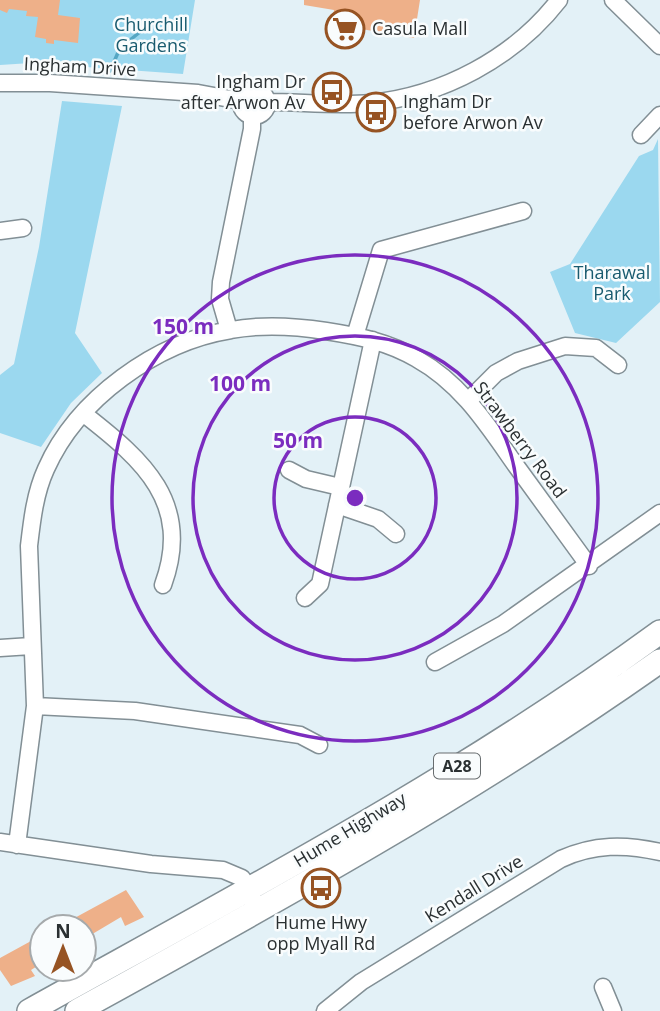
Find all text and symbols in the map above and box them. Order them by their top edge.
supermarket icon: Casula Mall [324,8,366,50]
park label: Churchill Gardens [114,12,188,57]
place label: Casula Mall [372,16,467,40]
street label: Ingham Drive [23,51,137,81]
place label: Ingham Dr after Arwon Av [181,69,306,114]
bus stop icon: Ingham Dr after Arwon Av [311,71,353,113]
place label: Ingham Dr before Arwon Av [403,89,543,134]
bus stop icon: Ingham Dr before Arwon Av [355,91,397,133]
park label: Tharawal Park [574,260,650,305]
text: 150 m [152,312,214,340]
text: 100 m [209,369,271,397]
street label: Strawberry Road [469,376,573,503]
text: 50 m [273,426,323,454]
centre of rings [343,486,367,510]
road number: A28 [434,754,480,778]
street label: Hume Highway [289,786,411,872]
street label: Kendall Drive [420,849,527,928]
bus stop icon: Hume Hwy opp Myall Rd [300,867,342,909]
place label: Hume Hwy opp Myall Rd [267,910,375,955]
north arrow [28,913,98,983]
text: N [55,918,71,944]

